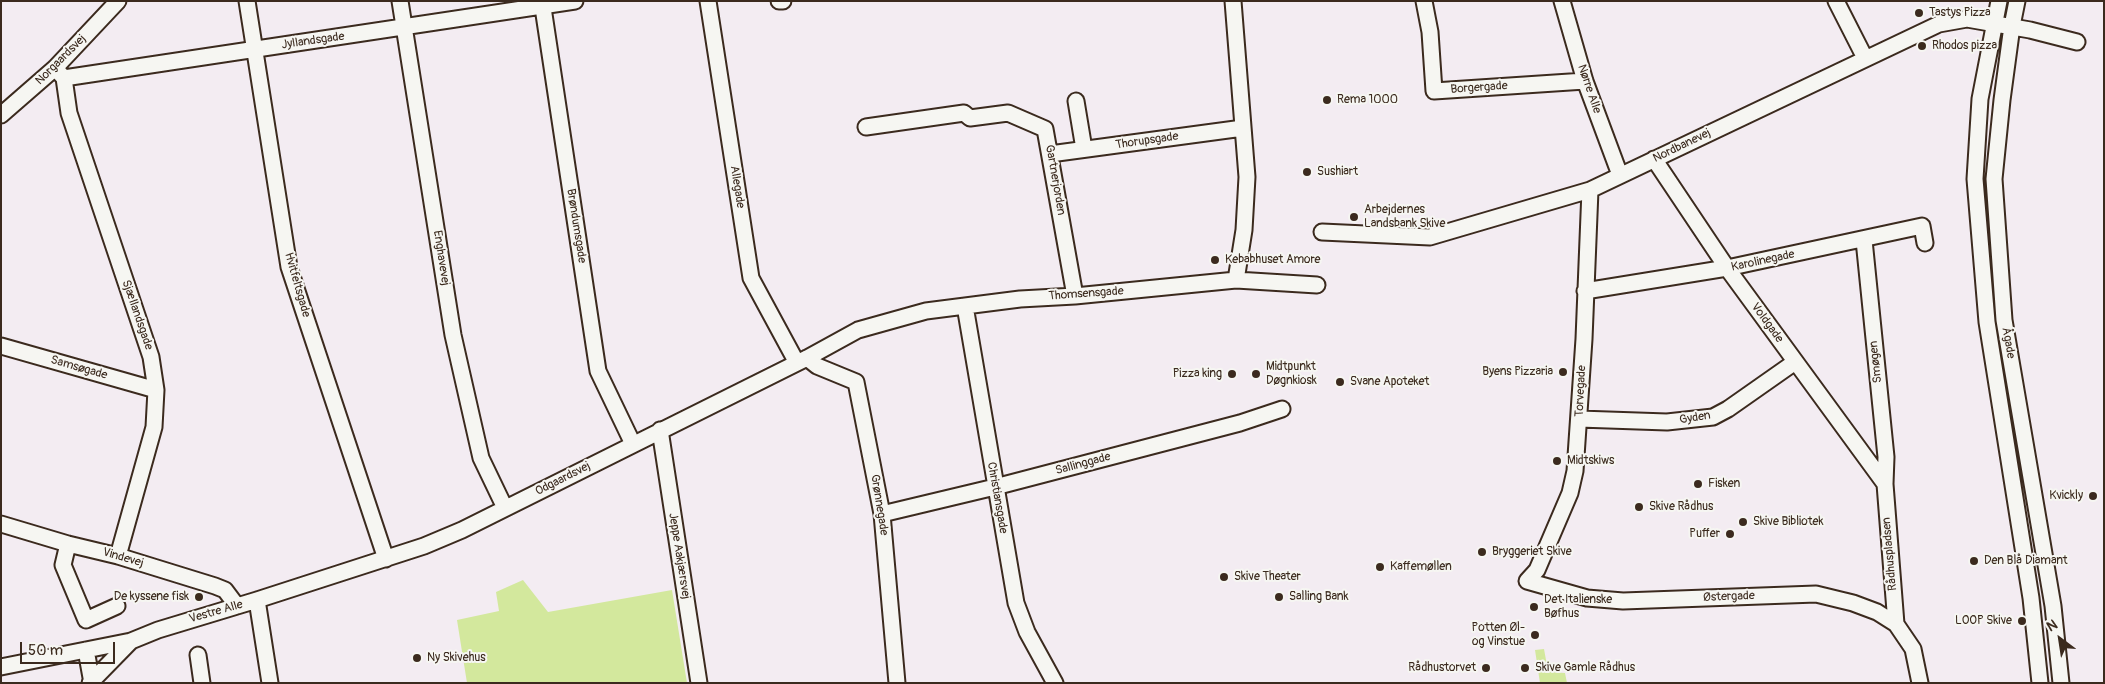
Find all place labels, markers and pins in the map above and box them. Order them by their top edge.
place label: Tastys Pizza [1929,6,1991,20]
marker: Tastys Pizza [1913,7,1925,19]
place label: Rhodos pizza [1932,39,1997,53]
marker: Rhodos pizza [1916,40,1928,52]
place label: Rema 1000 [1337,93,1398,107]
marker: Rema 1000 [1321,94,1333,106]
place label: Sushiart [1317,165,1358,179]
marker: Sushiart [1301,166,1313,178]
place label: Arbejdernes Landsbank Skive [1364,203,1445,231]
marker: Arbejdernes Landsbank Skive [1348,211,1360,223]
place label: Kebabhuset Amore [1225,253,1321,267]
marker: Kebabhuset Amore [1209,254,1221,266]
place label: Midtpunkt Døgnkiosk [1266,360,1317,388]
place label: Byens Pizzaria [1482,365,1553,379]
marker: Byens Pizzaria [1557,366,1569,378]
place label: Pizza king [1173,367,1222,381]
marker: Pizza king [1226,368,1238,380]
marker: Midtpunkt Døgnkiosk [1250,368,1262,380]
place label: Svane Apoteket [1350,375,1429,389]
marker: Svane Apoteket [1334,376,1346,388]
place label: Midtskiws [1567,454,1614,468]
marker: Midtskiws [1551,455,1563,467]
place label: Fisken [1708,477,1740,491]
marker: Fisken [1692,478,1704,490]
place label: Kvickly [2049,489,2083,503]
marker: Kvickly [2087,490,2099,502]
place label: Skive Rådhus [1649,500,1713,514]
marker: Skive Rådhus [1633,501,1645,513]
place label: Skive Bibliotek [1753,515,1823,529]
marker: Skive Bibliotek [1737,516,1749,528]
place label: Puffer [1689,527,1720,541]
marker: Puffer [1724,528,1736,540]
place label: Bryggeriet Skive [1492,545,1572,559]
marker: Bryggeriet Skive [1476,546,1488,558]
place label: Den Blå Diamant [1984,554,2068,568]
marker: Den Blå Diamant [1968,555,1980,567]
place label: Kaffemøllen [1390,560,1452,574]
marker: Kaffemøllen [1374,561,1386,573]
place label: Skive Theater [1234,570,1301,584]
marker: Skive Theater [1218,571,1230,583]
place label: De kyssene fisk [114,590,189,604]
place label: Salling Bank [1289,590,1349,604]
marker: De kyssene fisk [193,591,205,603]
marker: Salling Bank [1273,591,1285,603]
place label: Det Italienske Bøfhus [1544,593,1612,621]
marker: Det Italienske Bøfhus [1528,601,1540,613]
place label: LOOP Skive [1955,614,2012,628]
marker: LOOP Skive [2016,615,2028,627]
place label: Potten Øl- og Vinstue [1472,621,1525,649]
marker: Potten Øl- og Vinstue [1529,629,1541,641]
place label: Ny Skivehus [427,651,486,665]
marker: Ny Skivehus [411,652,423,664]
place label: Rådhustorvet [1408,661,1476,675]
place label: Skive Gamle Rådhus [1535,661,1635,675]
marker: Rådhustorvet [1480,662,1492,674]
marker: Skive Gamle Rådhus [1519,662,1531,674]

